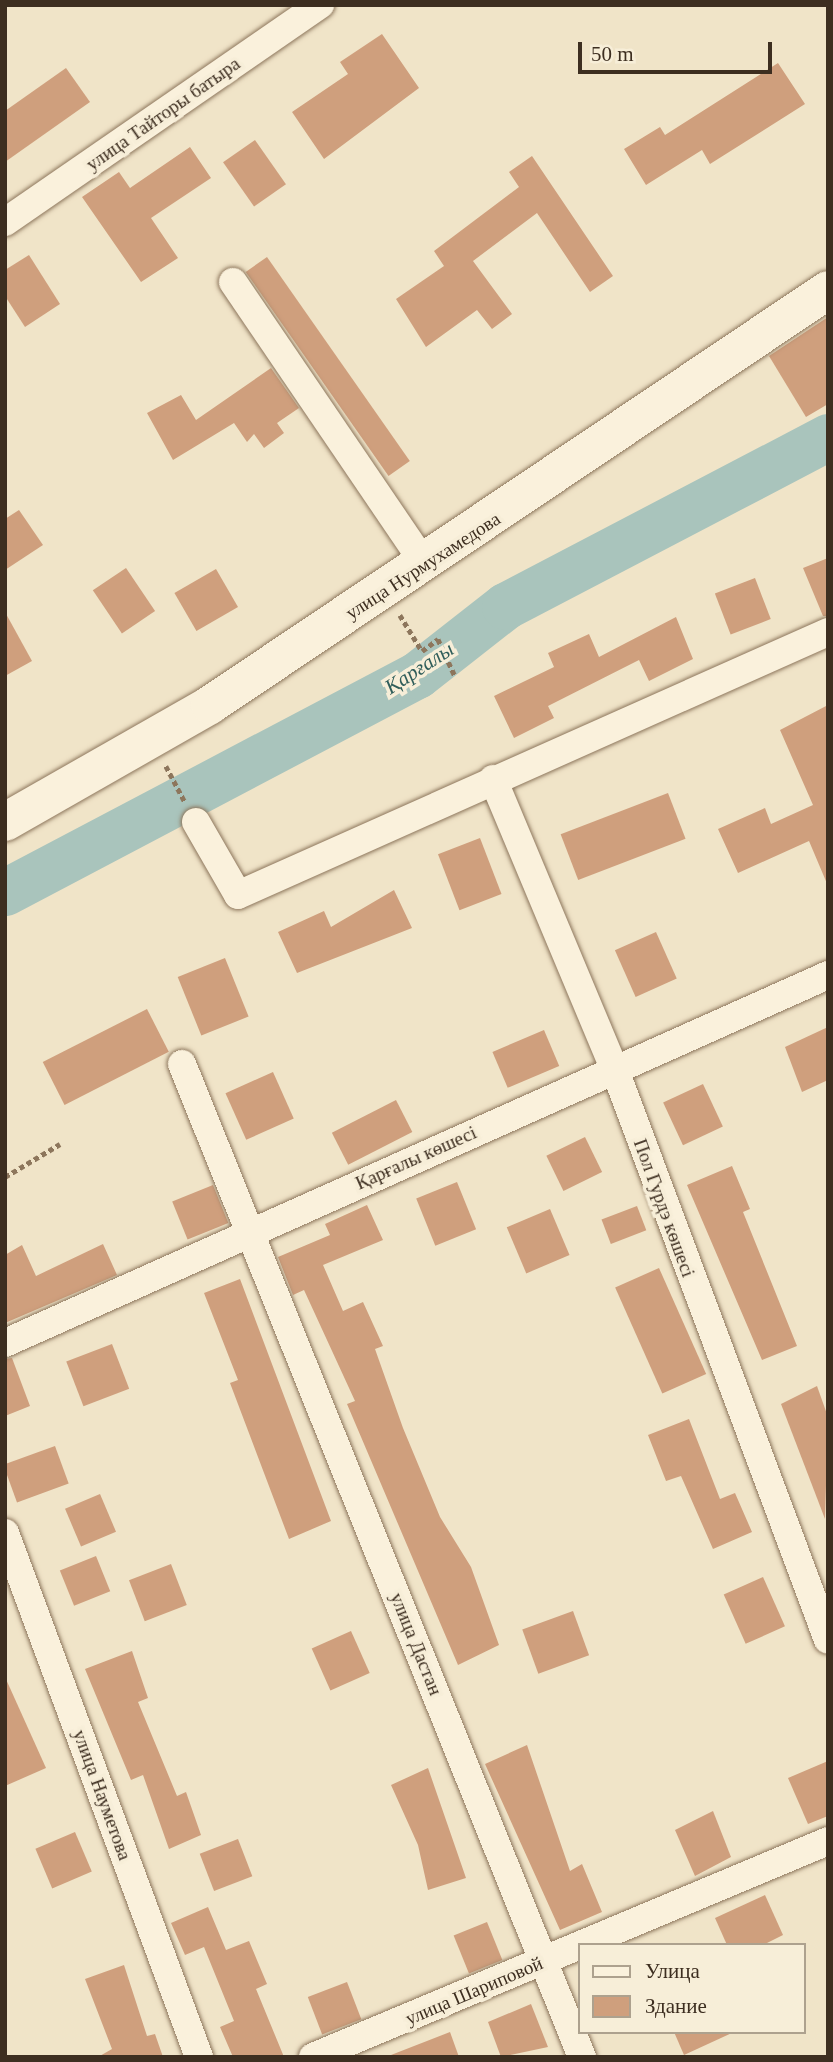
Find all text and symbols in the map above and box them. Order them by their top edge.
scale bar [581,28,775,72]
text: 50 m [591,42,634,66]
street label: улица Тайторы батыра [82,52,244,176]
street label: улица Нурмухамедова [341,507,505,625]
water label: Қарғалы [380,636,458,700]
street label: Қарғалы көшесі [352,1121,480,1195]
street label: Пол Гурдэ көшесі [628,1136,700,1280]
street label: улица Дастан [385,1589,447,1699]
street label: улица Науметова [68,1727,136,1863]
legend [578,1943,805,2034]
street label: улица Шариповой [402,1952,546,2030]
text: Улица [645,1959,700,1983]
text: Здание [645,1994,707,2018]

